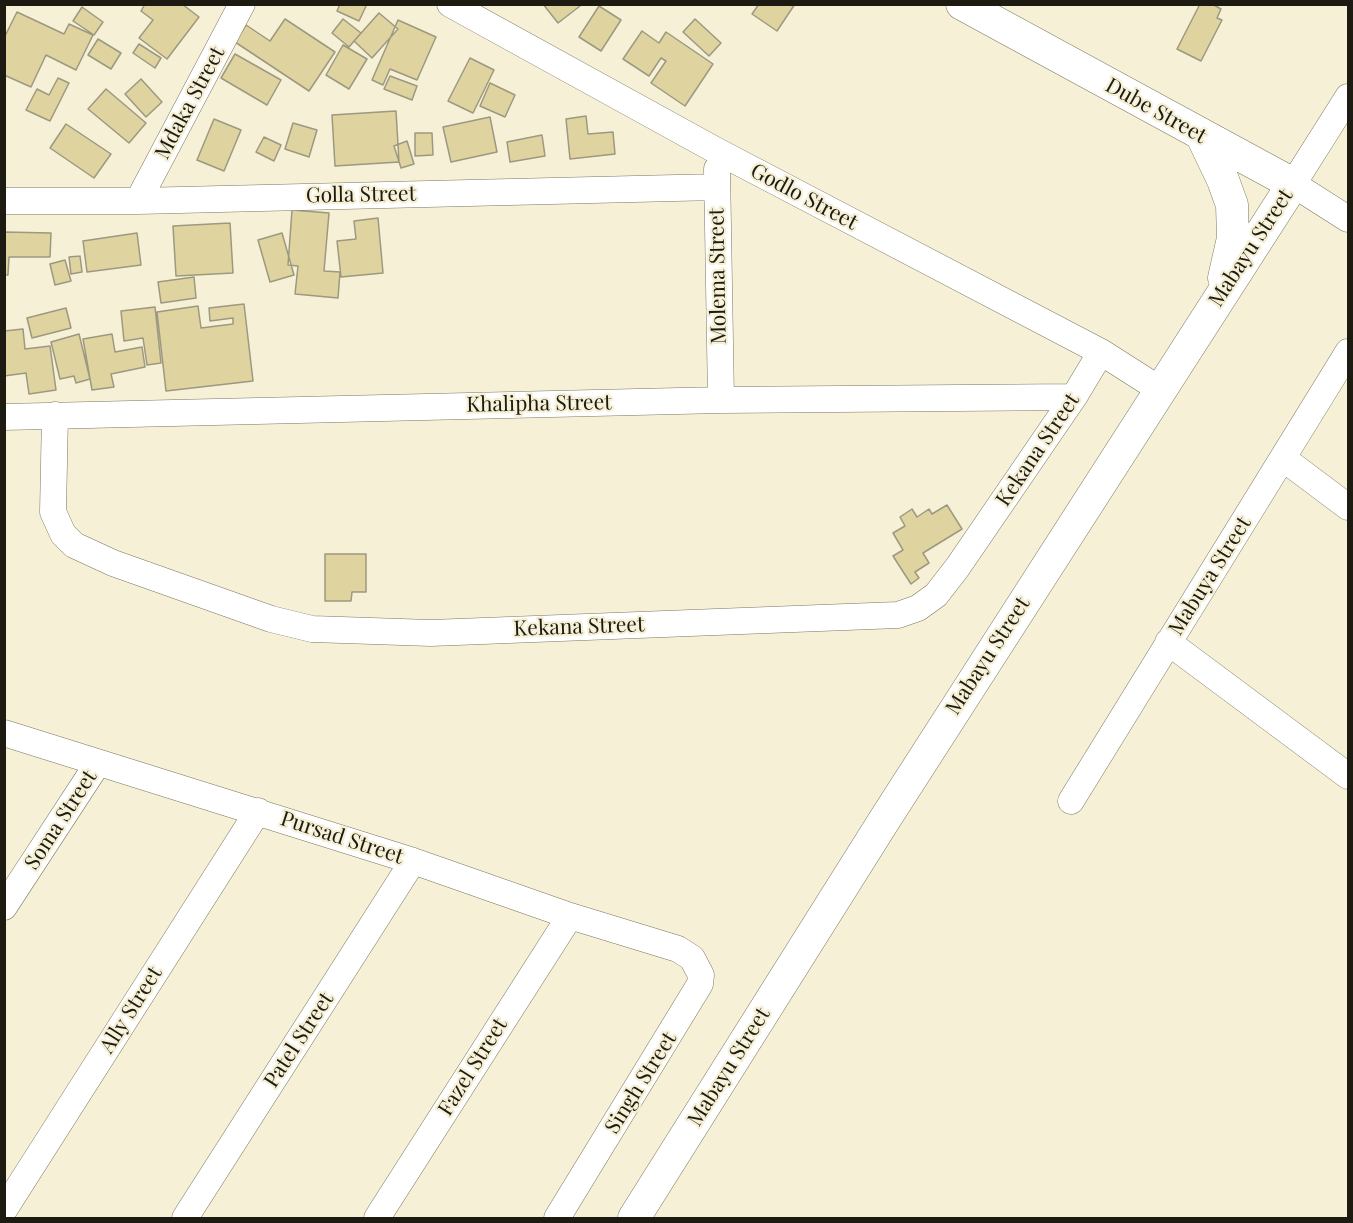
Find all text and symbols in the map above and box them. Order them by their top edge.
street label: Mdaka Street [150,42,230,164]
street label: Dube Street [1101,73,1211,149]
street label: Godlo Street [746,158,862,236]
street label: Golla Street [306,181,416,209]
street label: Mabayu Street [1204,184,1298,312]
street label: Molema Street [704,208,732,344]
street label: Kekana Street [991,389,1085,511]
street label: Khalipha Street [466,390,612,418]
street label: Mabuya Street [1163,512,1257,640]
street label: Mabayu Street [941,592,1035,720]
street label: Kekana Street [513,612,645,642]
street label: Soma Street [20,766,102,874]
street label: Pursad Street [277,806,407,870]
street label: Ally Street [94,962,168,1058]
street label: Patel Street [259,988,339,1092]
street label: Mabayu Street [682,1003,776,1131]
street label: Fazel Street [433,1014,513,1120]
street label: Singh Street [600,1028,682,1138]

